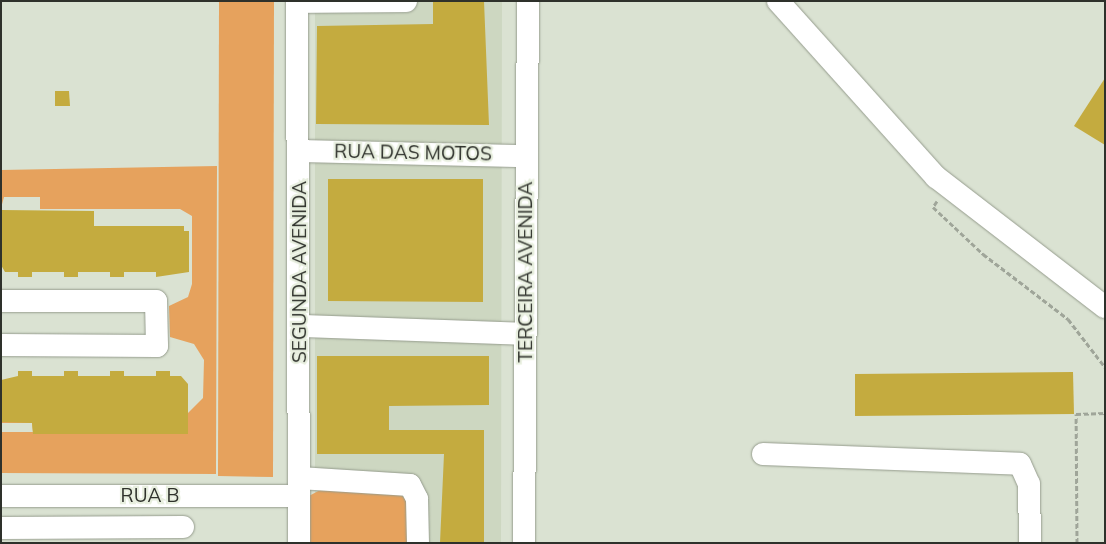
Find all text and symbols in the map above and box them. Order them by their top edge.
street label: RUA DAS MOTOS [334,140,492,166]
street label: SEGUNDA AVENIDA [289,181,311,363]
street label: TERCEIRA AVENIDA [515,181,537,363]
street label: RUA B [121,485,179,507]

